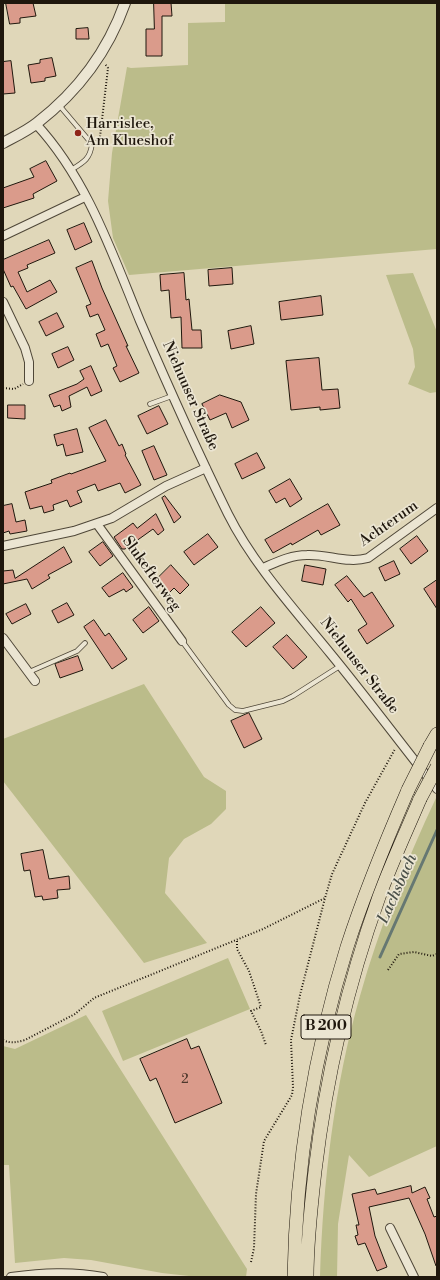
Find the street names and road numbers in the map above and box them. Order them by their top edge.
street label: Niehuuser Straße [158,339,222,453]
street label: Achterum [356,497,422,551]
street label: Slukefterweg [118,533,184,615]
street label: Niehuuser Straße [316,614,402,718]
road number: B 200 [301,1015,351,1039]

